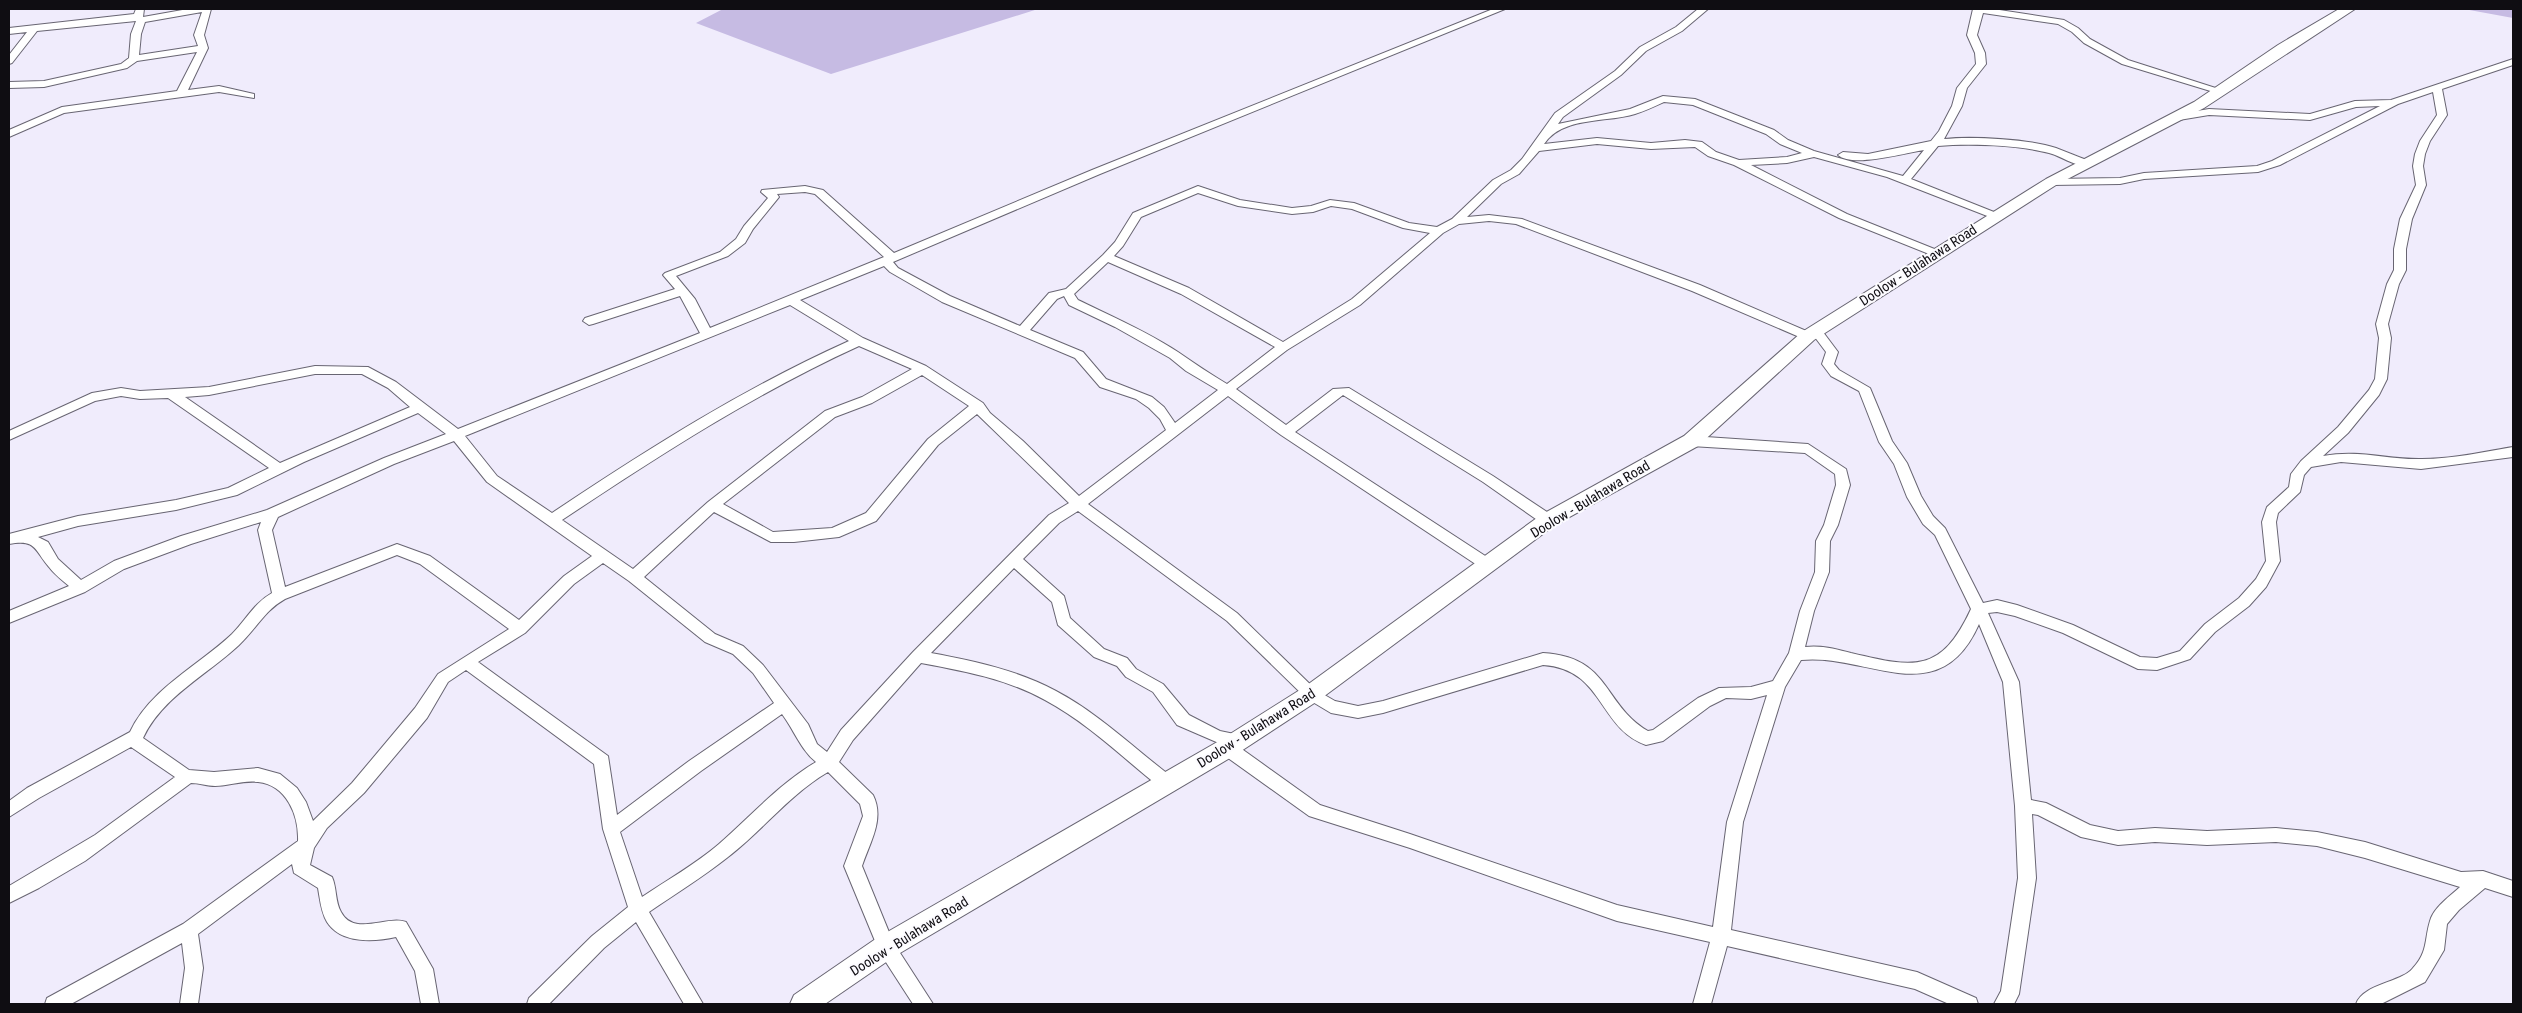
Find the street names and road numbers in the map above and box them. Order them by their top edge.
street label: Doolow - Bulahawa Road [1857,221,1979,309]
street label: Doolow - Bulahawa Road [1527,457,1653,541]
street label: Doolow - Bulahawa Road [1194,685,1318,771]
street label: Doolow - Bulahawa Road [847,893,971,979]

